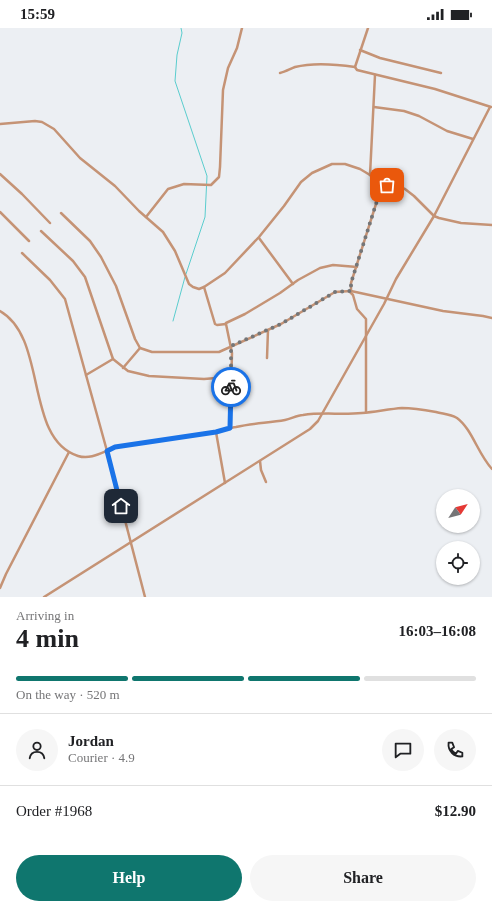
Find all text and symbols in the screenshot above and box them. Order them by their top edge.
text: 15:59 [20,6,55,22]
pin [370,168,404,202]
icon: bag [376,174,398,196]
courier [211,367,251,407]
icon: bike [220,376,242,398]
pin [104,489,138,523]
north arrow [436,489,480,533]
map controls [436,489,480,585]
icon: home [110,495,132,517]
button: locate [436,541,480,585]
text: Arriving in [16,608,74,623]
text: 16:03–16:08 [399,623,476,639]
text: 4 min [16,624,79,653]
text: On the way · 520 m [16,687,120,702]
button: person [16,729,58,771]
button: chat [382,729,424,771]
button: phone [434,729,476,771]
text: Jordan [68,733,114,749]
text: Courier · 4.9 [68,750,135,765]
text: Order #1968 [16,803,92,819]
text: $12.90 [435,803,476,819]
button: Help [16,855,242,901]
button: Share [250,855,476,901]

